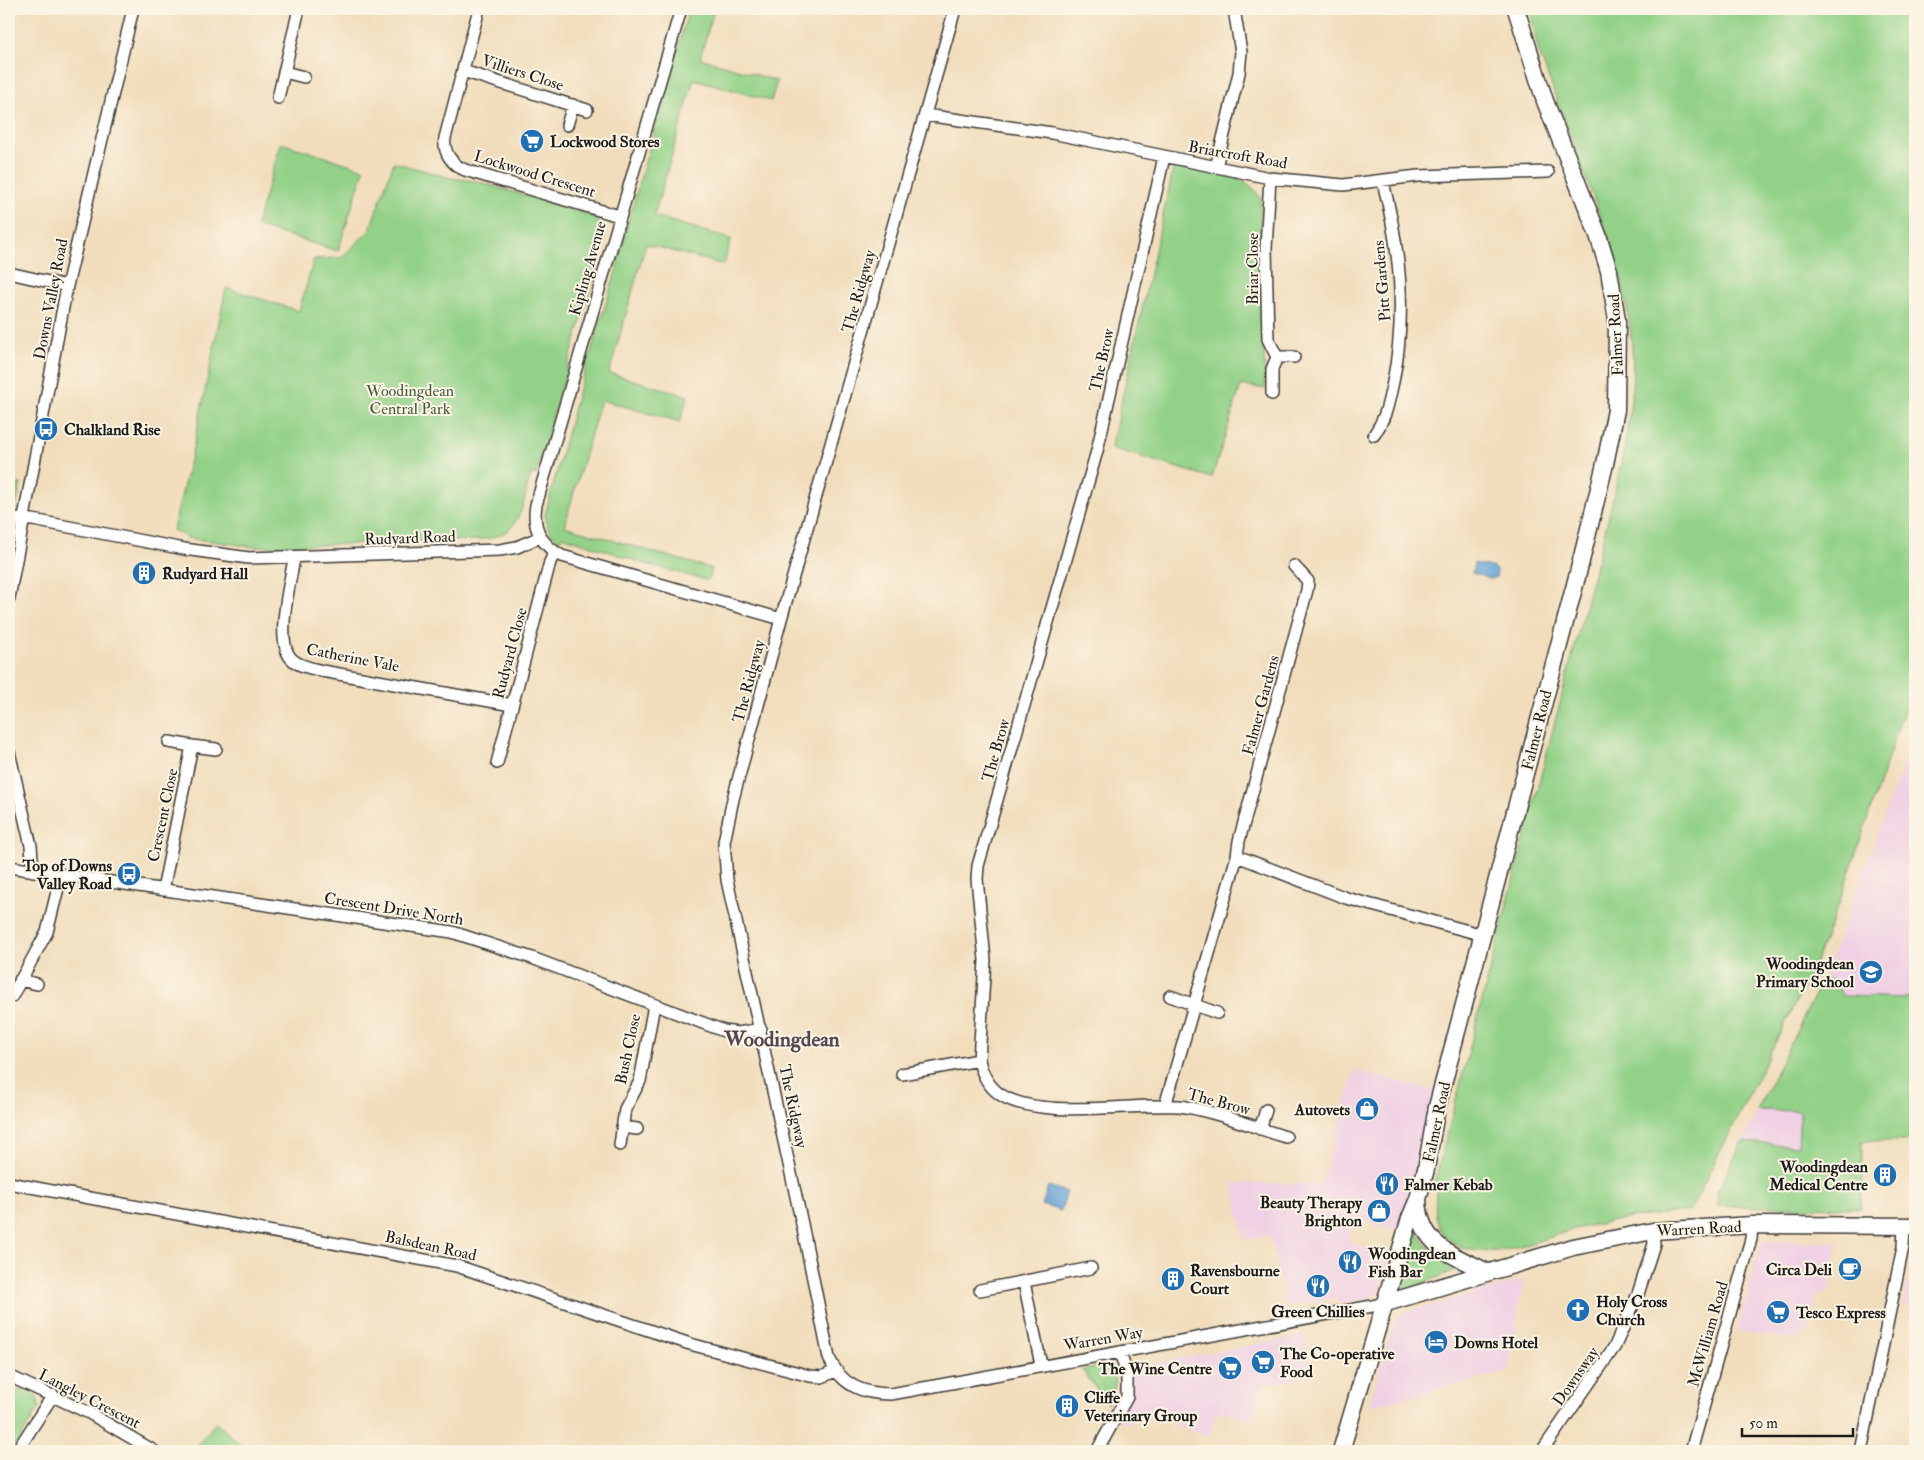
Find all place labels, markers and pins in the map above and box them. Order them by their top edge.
supermarket icon: Lockwood Stores [519,128,545,154]
place label: Lockwood Stores [550,132,660,152]
bus stop icon: Chalkland Rise [33,416,59,442]
place label: Chalkland Rise [64,420,161,440]
building icon: Rudyard Hall [131,560,157,586]
place label: Rudyard Hall [162,564,249,585]
place label: Top of Downs Valley Road [22,856,113,895]
bus stop icon: Top of Downs Valley Road [116,861,142,887]
place label: Woodingdean Primary School [1756,954,1855,993]
school or university icon: Woodingdean Primary School [1858,959,1884,985]
shop icon: Autovets [1354,1096,1380,1122]
place label: Autovets [1294,1100,1351,1120]
place label: Woodingdean Medical Centre [1768,1157,1869,1195]
building icon: Woodingdean Medical Centre [1872,1162,1898,1188]
restaurant icon: Falmer Kebab [1374,1171,1400,1197]
place label: Falmer Kebab [1404,1175,1493,1195]
place label: Beauty Therapy Brighton [1260,1193,1363,1232]
shop icon: Beauty Therapy Brighton [1366,1198,1392,1224]
place label: Woodingdean Fish Bar [1367,1244,1457,1282]
restaurant icon: Woodingdean Fish Bar [1337,1249,1363,1275]
cafe icon: Circa Deli [1837,1256,1863,1282]
place label: Circa Deli [1766,1260,1833,1280]
place label: Ravensbourne Court [1190,1261,1280,1299]
building icon: Ravensbourne Court [1160,1266,1186,1292]
restaurant icon: Green Chillies [1305,1273,1331,1299]
place label: Holy Cross Church [1596,1292,1668,1330]
church icon: Holy Cross Church [1565,1297,1591,1323]
supermarket icon: Tesco Express [1765,1299,1791,1325]
place label: Green Chillies [1271,1302,1365,1322]
place label: Tesco Express [1795,1303,1886,1324]
hotel icon: Downs Hotel [1423,1329,1449,1355]
place label: Downs Hotel [1454,1333,1539,1353]
place label: The Co-operative Food [1279,1344,1395,1382]
supermarket icon: The Co-operative Food [1250,1349,1276,1375]
supermarket icon: The Wine Centre [1217,1355,1243,1381]
place label: The Wine Centre [1097,1359,1212,1379]
place label: Cliffe Veterinary Group [1083,1388,1197,1427]
building icon: Cliffe Veterinary Group [1054,1393,1080,1419]

